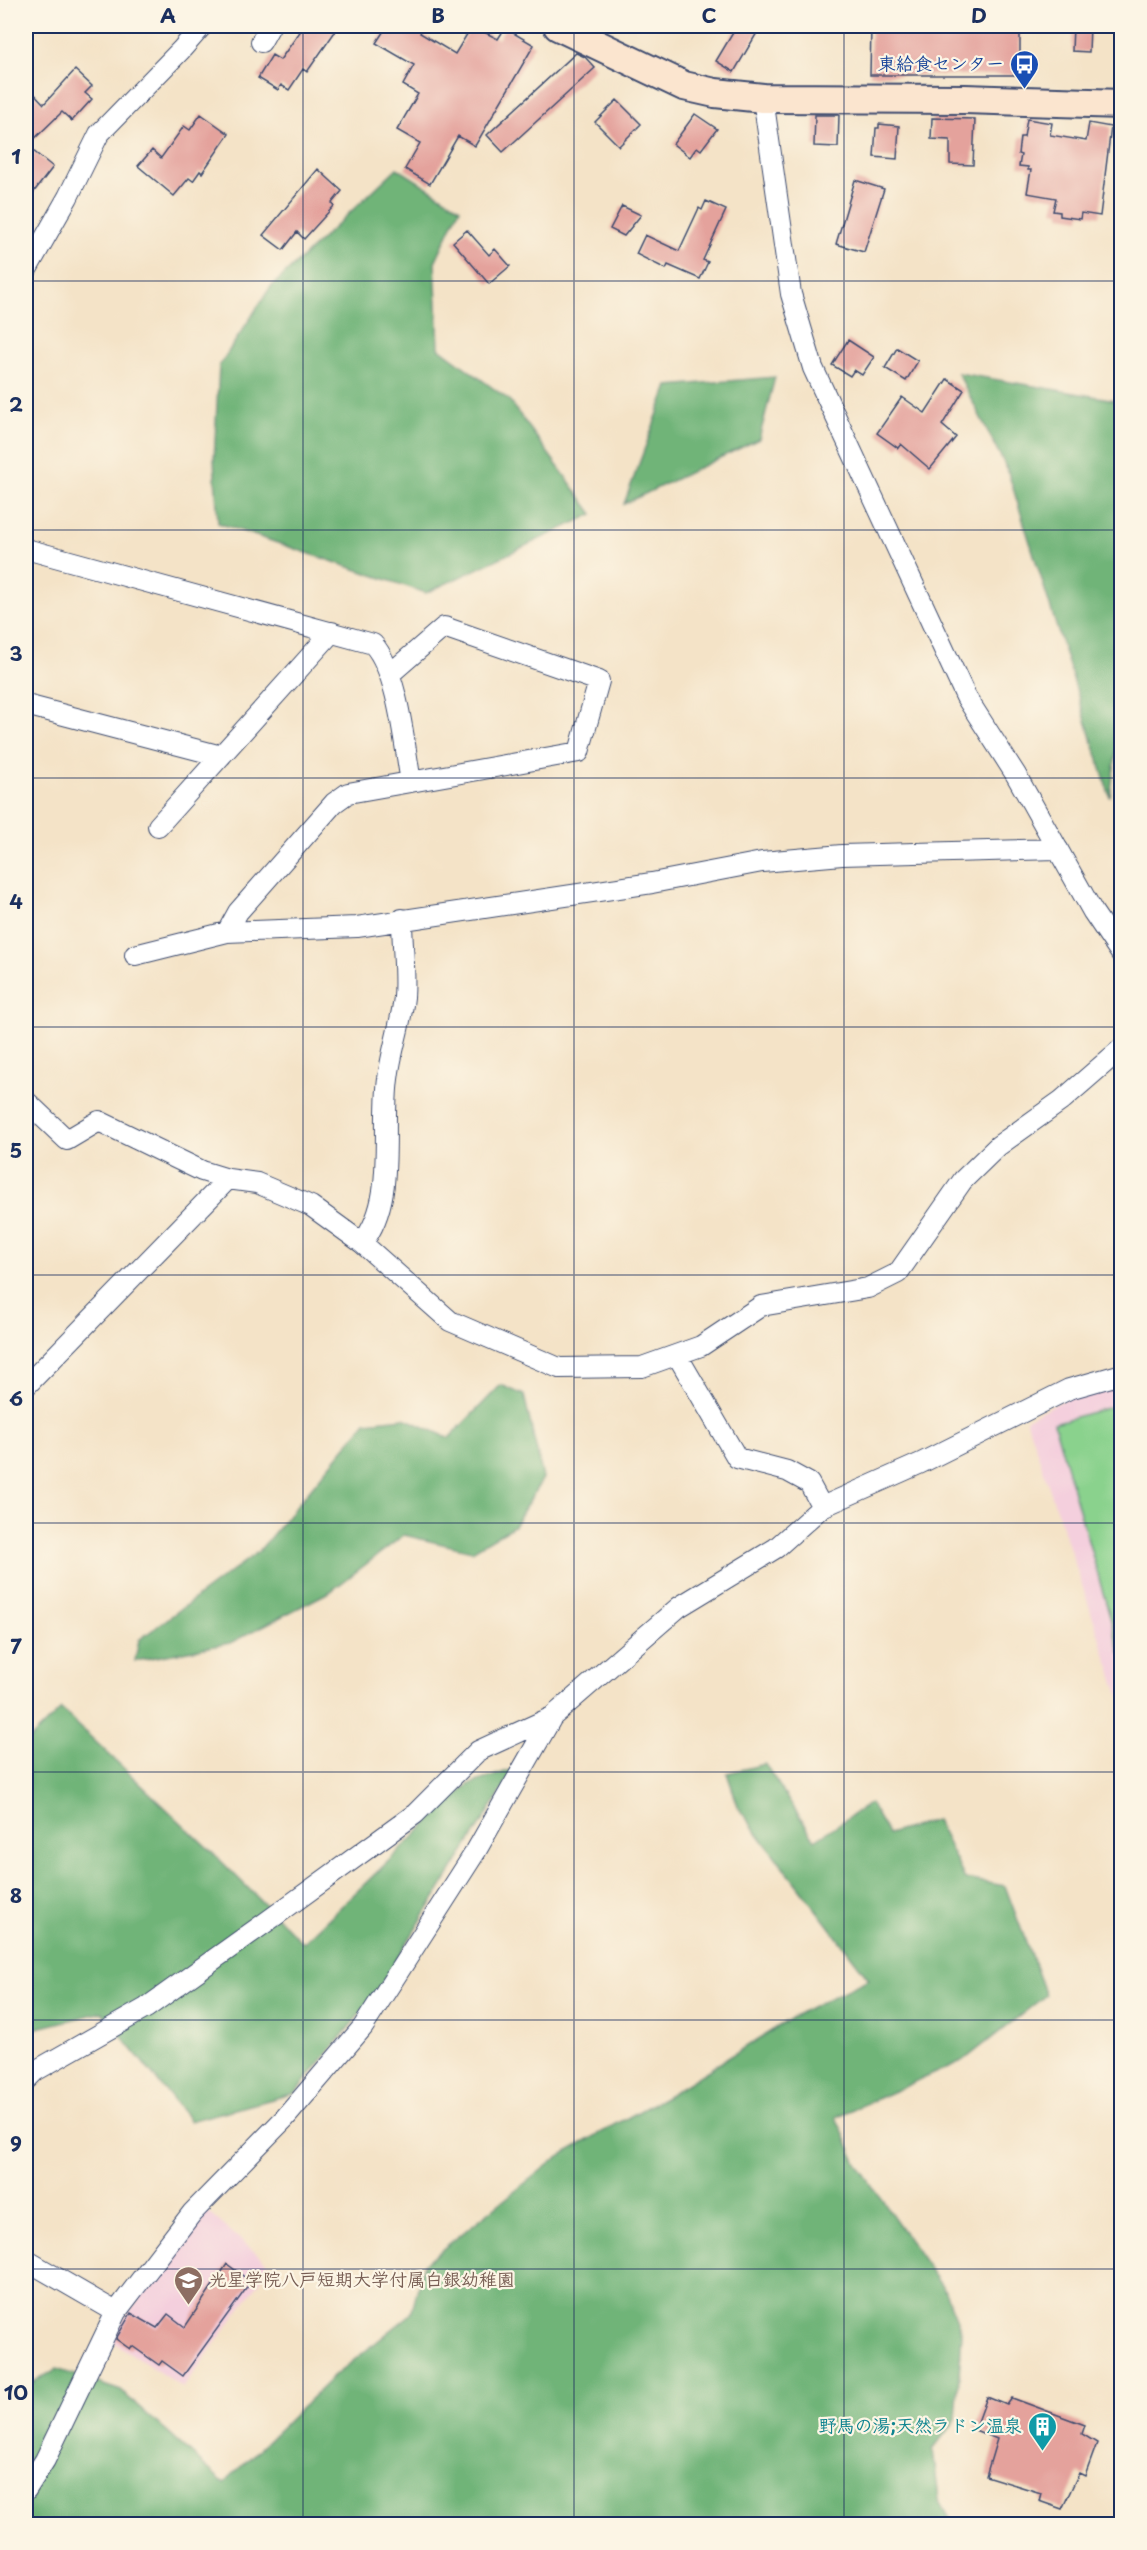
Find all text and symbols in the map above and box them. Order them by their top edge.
text: A [160,0,176,30]
text: B [431,0,445,30]
text: C [701,0,717,30]
text: D [971,0,987,30]
bus stop icon: 東給食センター [1009,48,1041,90]
place label: 東給食センター [878,49,1004,76]
text: 1 [11,141,21,171]
text: 2 [9,389,23,419]
text: 3 [9,638,23,668]
text: 4 [9,886,23,916]
text: 5 [10,1135,22,1165]
text: 6 [9,1383,23,1413]
text: 7 [10,1631,22,1661]
text: 8 [10,1880,22,1910]
text: 9 [10,2128,22,2158]
school or university icon: 光星学院八戸短期大学付属白銀幼稚園 [172,2264,204,2306]
place label: 光星学院八戸短期大学付属白銀幼稚園 [209,2265,515,2292]
text: 10 [4,2377,28,2407]
building icon: 野馬の湯;天然ラドン温泉 [1027,2410,1059,2452]
place label: 野馬の湯;天然ラドン温泉 [819,2411,1022,2438]

